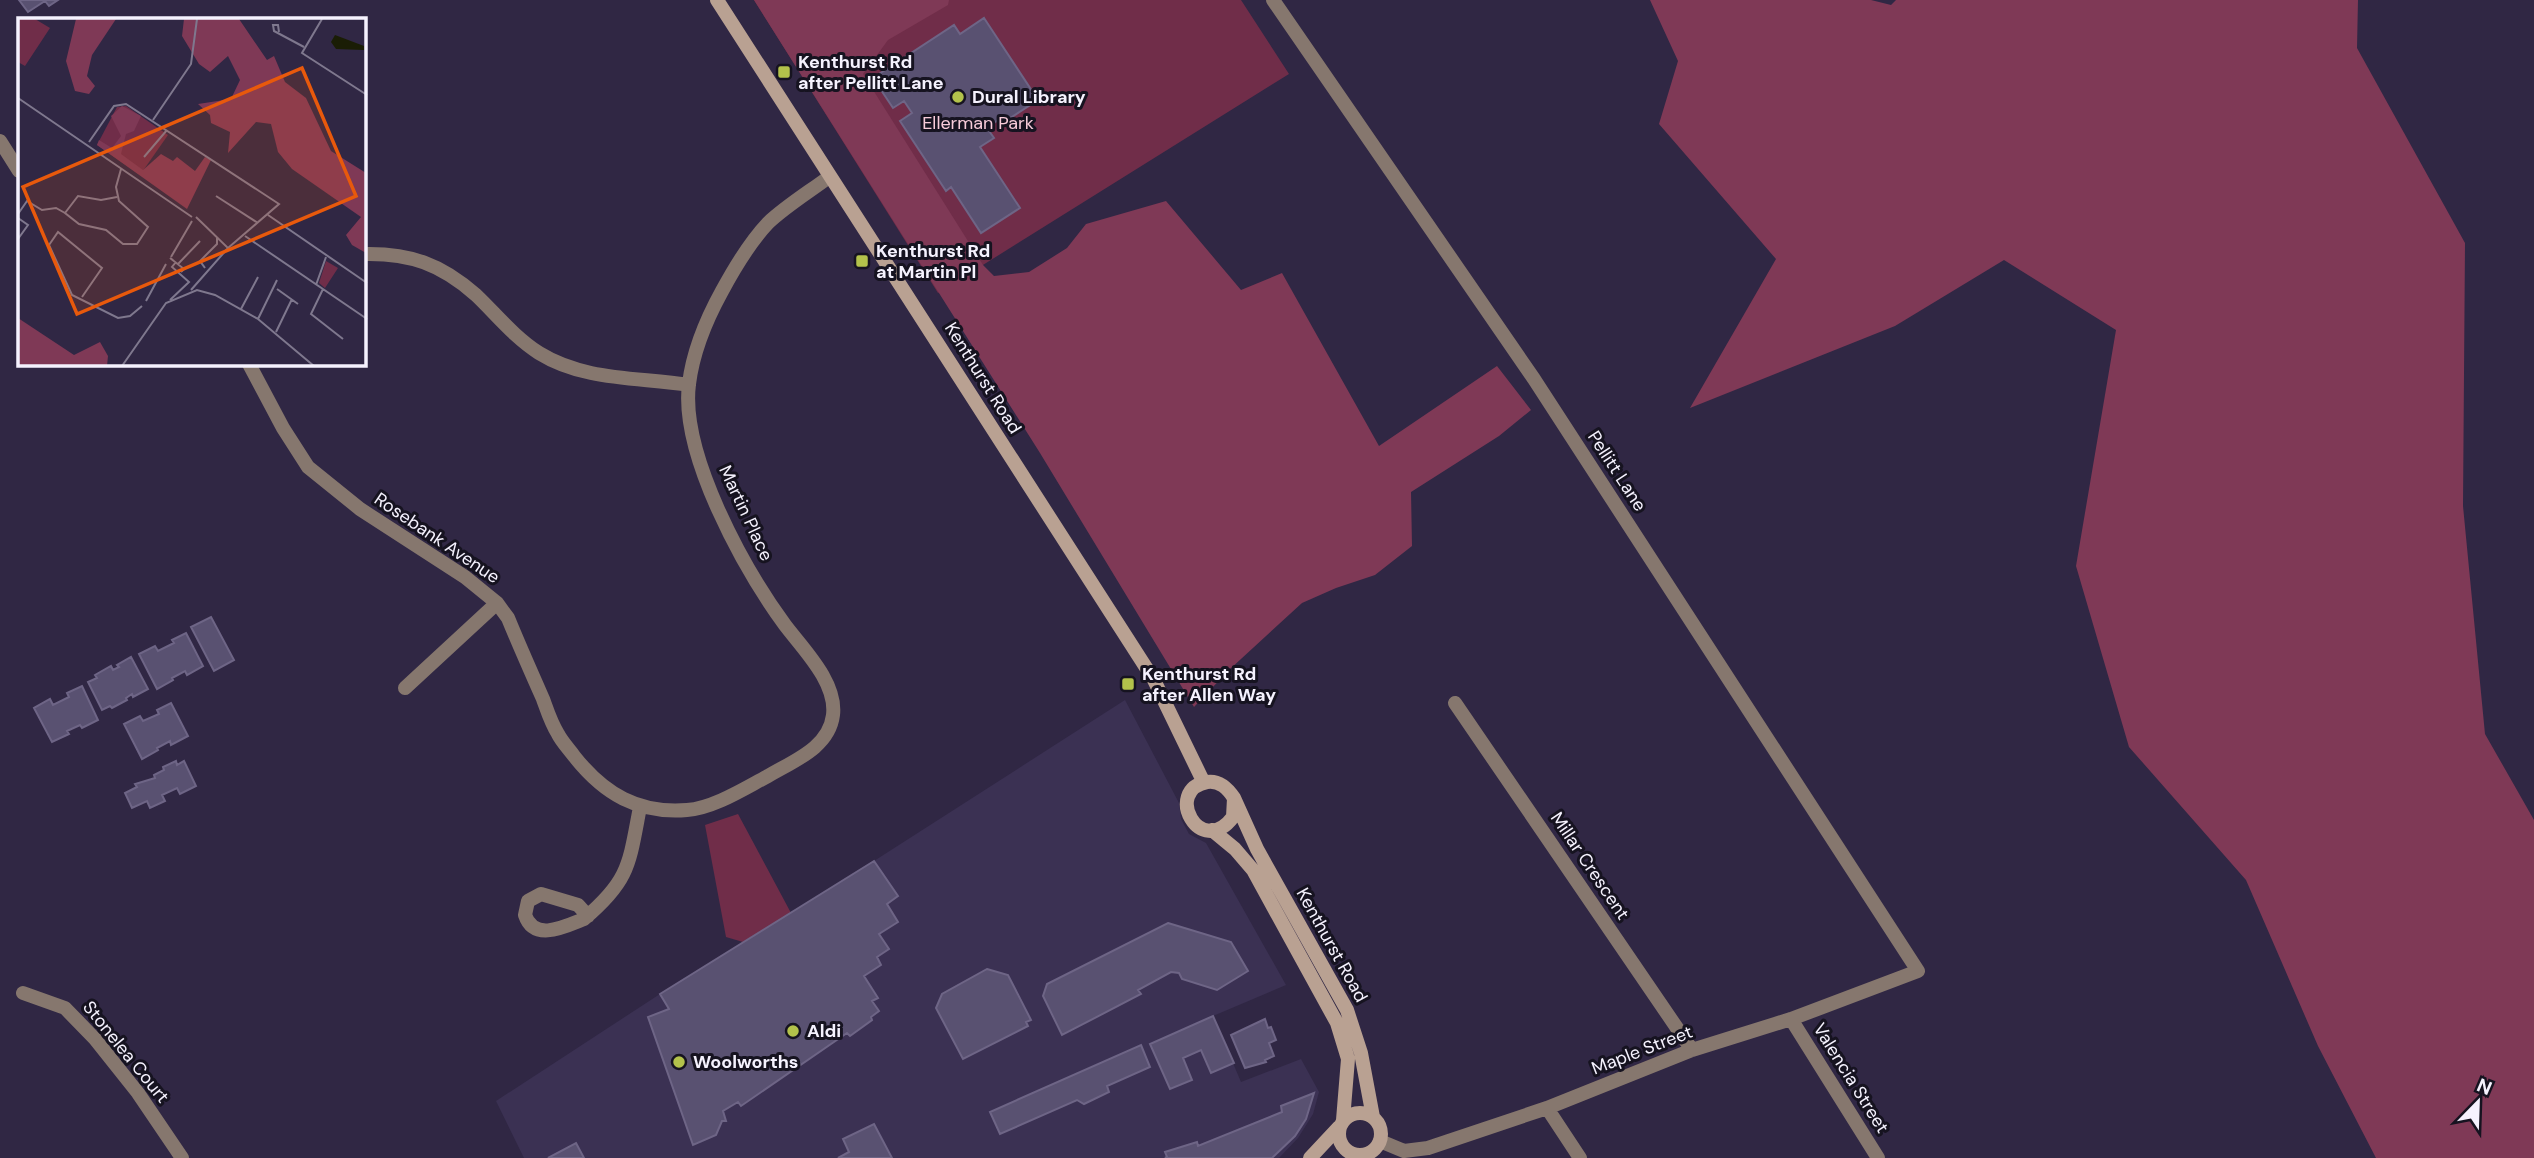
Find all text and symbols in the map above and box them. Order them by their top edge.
inset map [18,18,366,366]
place label: Kenthurst Rd after Pellitt Lane [798,50,944,95]
marker: Kenthurst Rd after Pellitt Lane [776,64,792,80]
place label: Dural Library [972,85,1086,109]
marker: Dural Library [950,89,966,105]
park label: Ellerman Park [922,111,1034,135]
place label: Kenthurst Rd at Martin Pl [876,239,990,284]
marker: Kenthurst Rd at Martin Pl [854,253,870,269]
street label: Kenthurst Road [939,318,1027,438]
street label: Pellitt Lane [1582,426,1652,516]
street label: Martin Place [713,461,779,565]
street label: Rosebank Avenue [370,487,504,589]
place label: Kenthurst Rd after Allen Way [1142,662,1276,707]
marker: Kenthurst Rd after Allen Way [1120,676,1136,692]
street label: Millar Crescent [1545,807,1635,925]
street label: Kenthurst Road [1291,884,1373,1006]
street label: Stonelea Court [77,996,175,1108]
street label: Valencia Street [1808,1018,1894,1138]
place label: Aldi [807,1019,841,1043]
street label: Maple Street [1588,1020,1696,1080]
marker: Aldi [785,1023,801,1039]
place label: Woolworths [693,1050,798,1074]
marker: Woolworths [671,1054,687,1070]
north arrow [2443,1067,2513,1137]
text: N [2473,1073,2496,1101]

